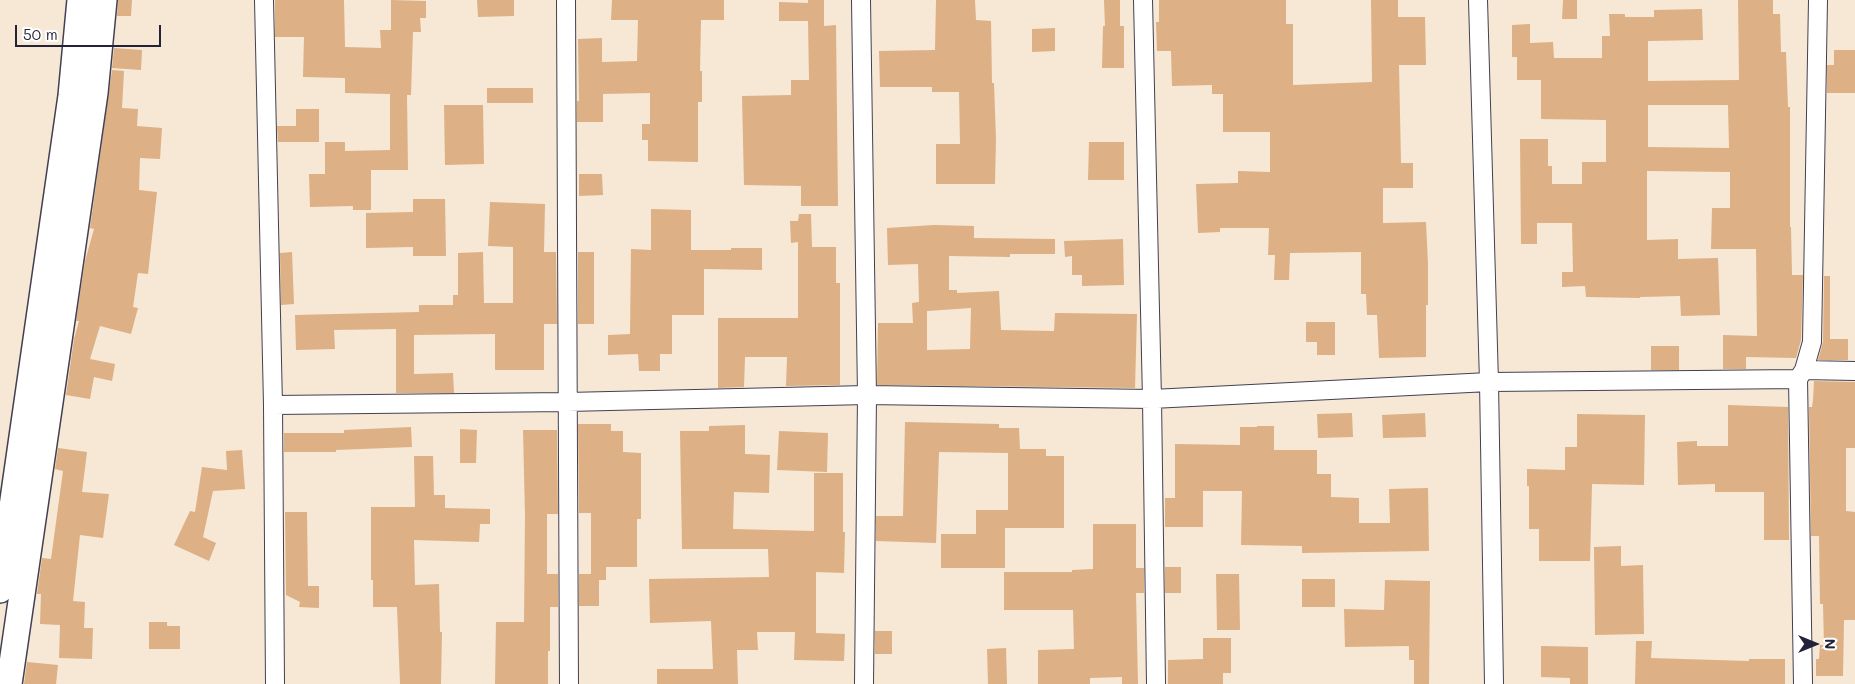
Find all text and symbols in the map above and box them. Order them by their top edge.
scale bar [18,15,164,47]
text: 50 m [23,24,58,44]
north arrow [1790,619,1840,669]
text: N [1821,639,1840,649]

